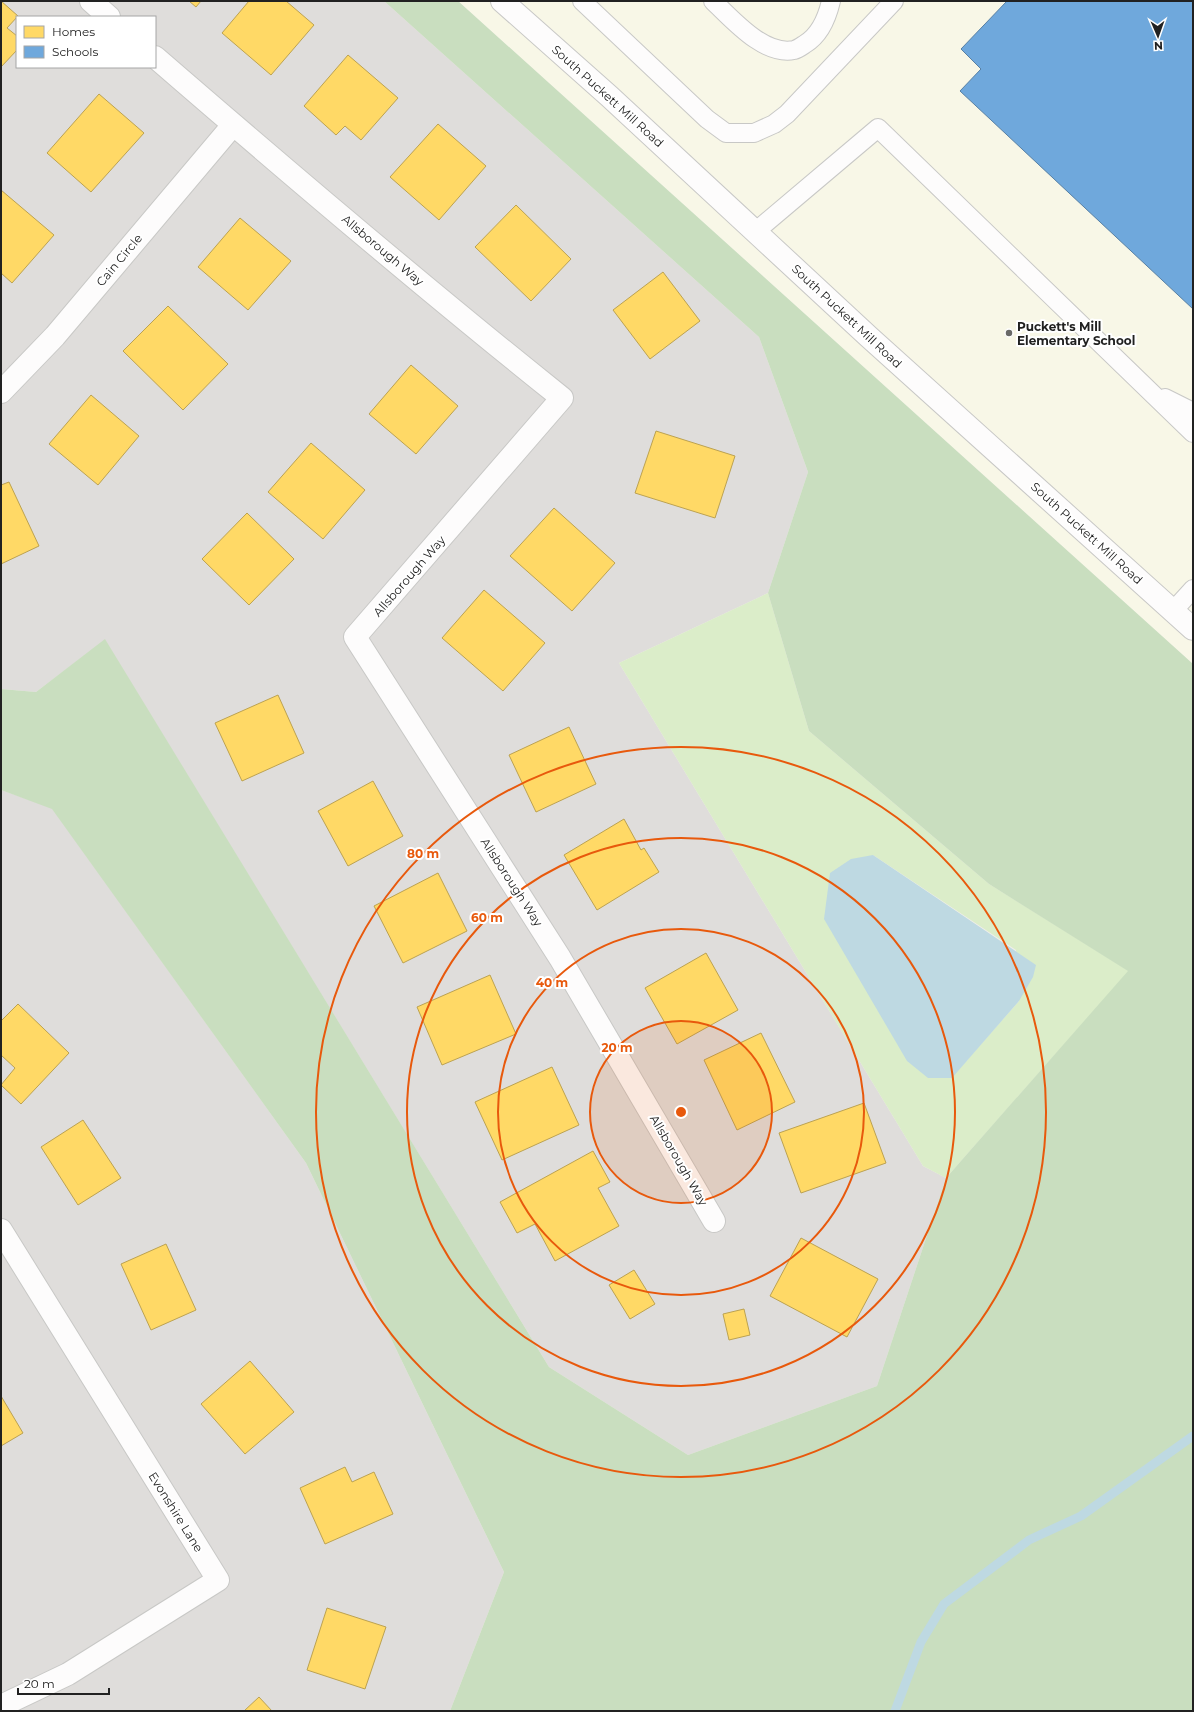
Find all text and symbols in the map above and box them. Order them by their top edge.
legend [16,16,156,68]
north arrow [1138,16,1178,56]
text: Homes [52,24,95,39]
text: N [1154,39,1163,53]
street label: South Puckett Mill Road [549,42,667,150]
text: Schools [52,44,98,59]
street label: Allsborough Way [339,211,427,289]
street label: Cain Circle [93,231,145,289]
street label: South Puckett Mill Road [789,261,905,371]
place label: Puckett's Mill Elementary School [1017,319,1135,348]
marker: Puckett's Mill Elementary School [1004,328,1014,338]
street label: South Puckett Mill Road [1028,479,1146,587]
street label: Allsborough Way [370,532,449,620]
street label: Allsborough Way [478,835,546,929]
text: 80 m [407,846,439,861]
text: 60 m [471,910,503,925]
text: 40 m [536,975,568,990]
text: 20 m [601,1040,633,1055]
centre of rings [674,1105,688,1119]
street label: Allsborough Way [647,1112,711,1208]
street label: Evonshire Lane [145,1469,207,1555]
scale bar [18,1670,109,1696]
text: 20 m [24,1676,55,1691]

